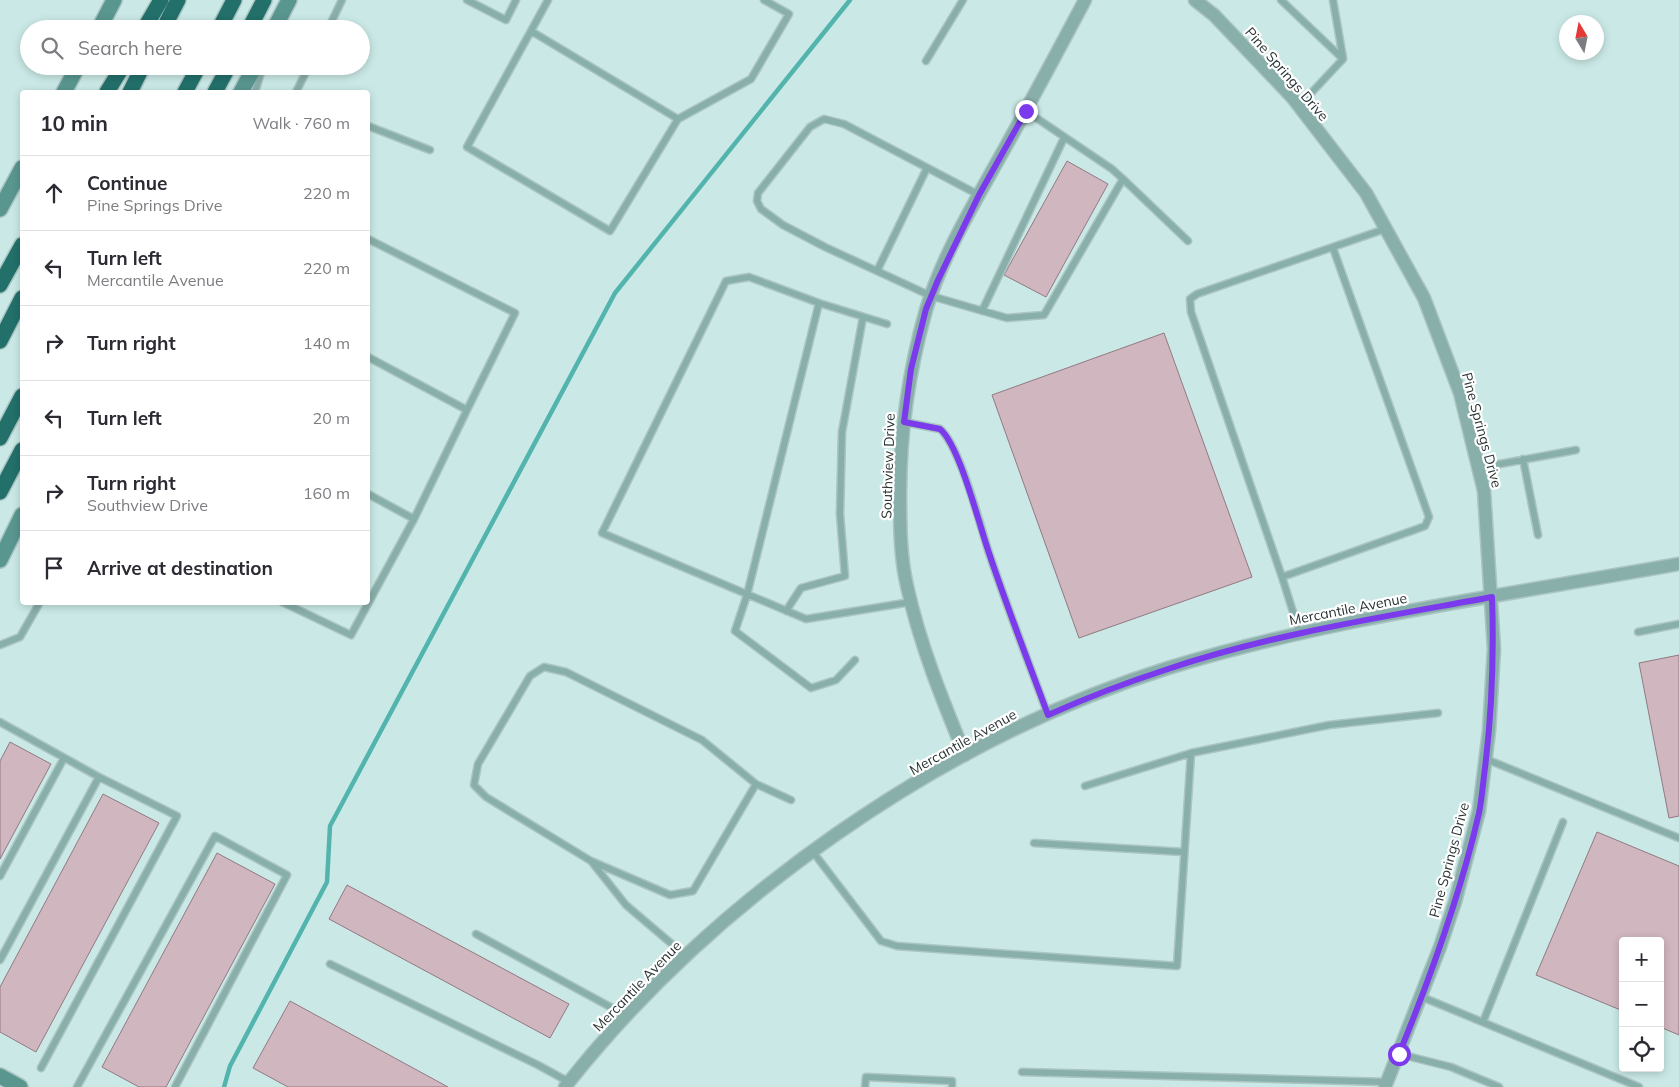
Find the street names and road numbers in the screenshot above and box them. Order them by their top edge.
street label: Pine Springs Drive [1241,23,1333,125]
street label: Pine Springs Drive [1458,370,1506,490]
street label: Southview Drive [877,413,899,519]
street label: Mercantile Avenue [1288,589,1408,629]
street label: Mercantile Avenue [906,705,1020,779]
street label: Pine Springs Drive [1425,800,1473,920]
street label: Mercantile Avenue [589,937,685,1035]

